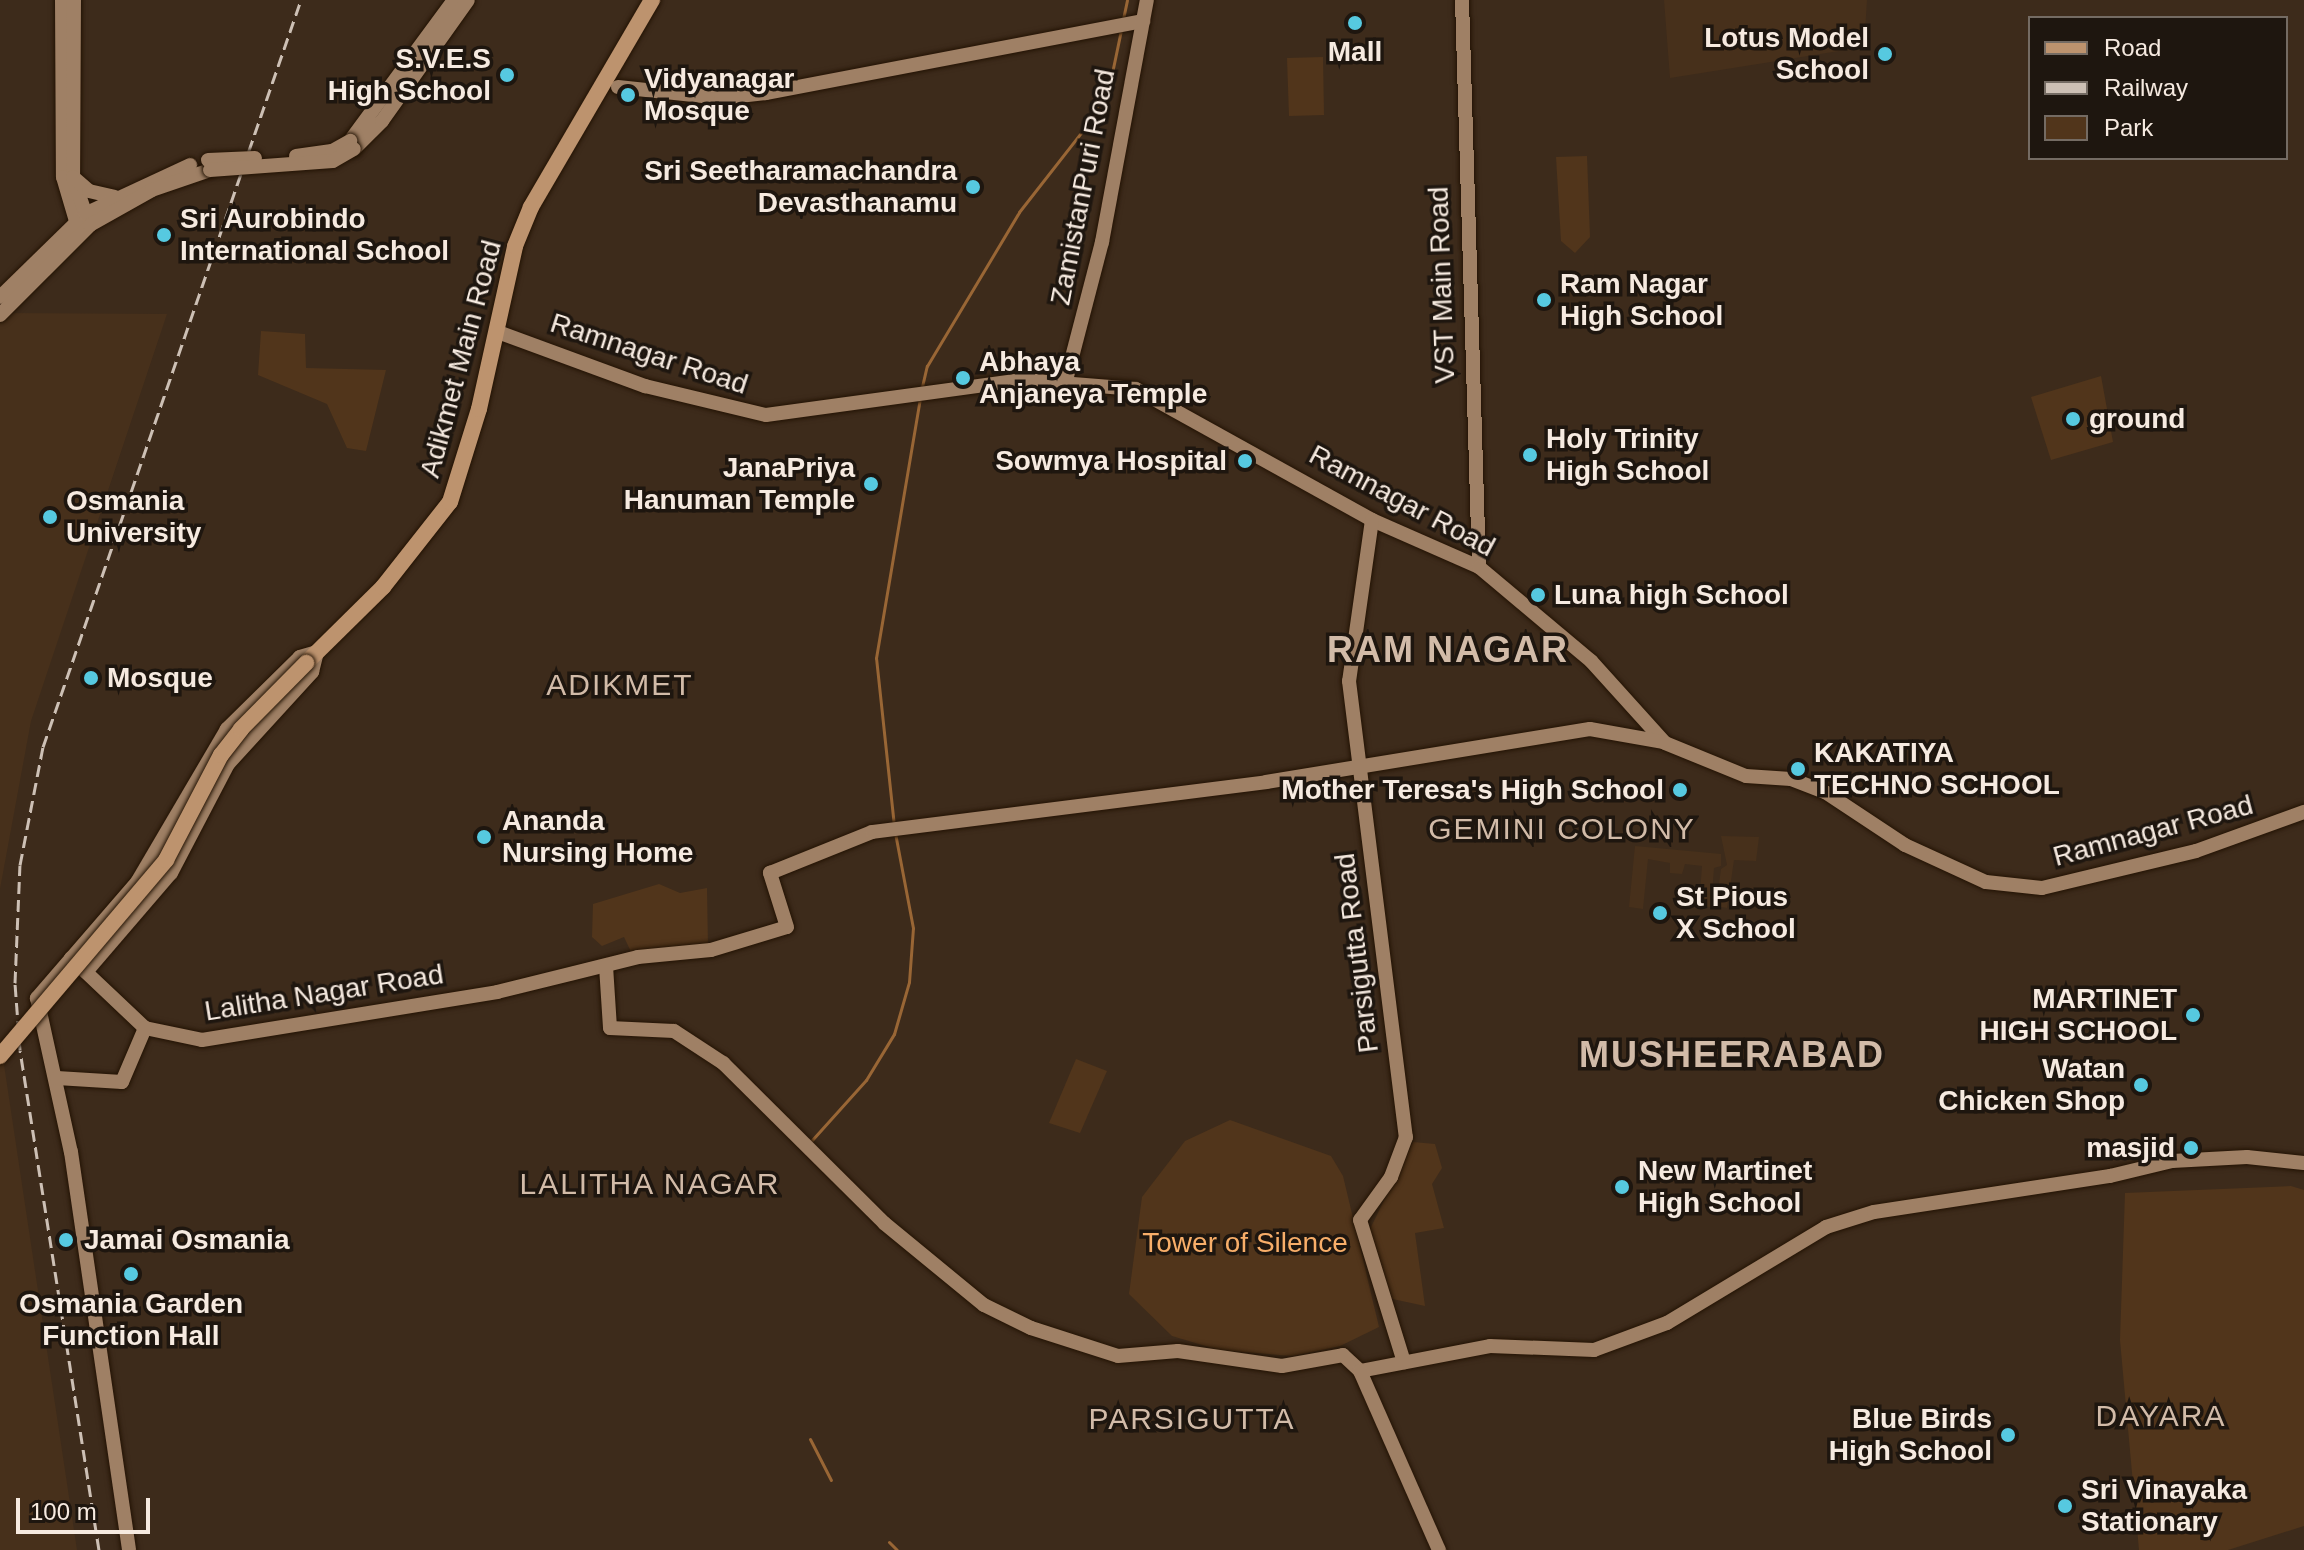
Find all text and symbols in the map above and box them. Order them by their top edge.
marker: Mall [1346,14,1364,32]
legend [2028,16,2288,160]
place label: Lotus Model School [1704,21,1869,87]
text: Road [2104,34,2161,61]
place label: Mall [1328,35,1382,69]
place label: S.V.E.S High School [328,42,491,108]
marker: Lotus Model School [1876,45,1894,63]
place label: Vidyanagar Mosque [644,62,794,128]
marker: S.V.E.S High School [498,66,516,84]
street label: ZamistanPuri Road [1044,66,1122,308]
text: Railway [2104,74,2188,101]
marker: Vidyanagar Mosque [619,86,637,104]
text: Park [2104,114,2153,141]
place label: Sri Seetharamachandra Devasthanamu [644,154,957,220]
marker: Sri Seetharamachandra Devasthanamu [964,178,982,196]
street label: VST Main Road [1422,186,1462,384]
place label: Sri Aurobindo International School [180,202,449,268]
marker: Sri Aurobindo International School [155,226,173,244]
street label: Adikmet Main Road [413,237,509,481]
place label: Ram Nagar High School [1560,267,1723,333]
marker: Ram Nagar High School [1535,291,1553,309]
street label: Ramnagar Road [546,306,752,402]
place label: Abhaya Anjaneya Temple [979,345,1207,411]
marker: Abhaya Anjaneya Temple [954,369,972,387]
place label: ground [2089,402,2185,436]
marker: ground [2064,410,2082,428]
place label: Holy Trinity High School [1546,422,1709,488]
street label: Ramnagar Road [1303,438,1501,564]
place label: Sowmya Hospital [995,444,1227,478]
marker: Holy Trinity High School [1521,446,1539,464]
marker: Sowmya Hospital [1234,450,1256,472]
place label: JanaPriya Hanuman Temple [624,451,855,517]
marker: JanaPriya Hanuman Temple [862,475,880,493]
place label: Osmania University [66,484,201,550]
marker: Osmania University [41,508,59,526]
place label: Luna high School [1554,578,1789,612]
marker: Luna high School [1529,586,1547,604]
district label: RAM NAGAR [1327,628,1569,672]
place label: Mosque [107,661,213,695]
district label: ADIKMET [546,667,694,703]
marker: Mosque [82,669,100,687]
place label: KAKATIYA TECHNO SCHOOL [1814,736,2060,802]
marker: KAKATIYA TECHNO SCHOOL [1789,760,1807,778]
place label: Mother Teresa's High School [1281,773,1664,807]
marker: Mother Teresa's High School [1671,781,1689,799]
street label: Ramnagar Road [2049,788,2257,874]
place label: Ananda Nursing Home [502,804,693,870]
district label: GEMINI COLONY [1428,811,1696,847]
marker: Ananda Nursing Home [473,826,495,848]
street label: Parsigutta Road [1328,851,1386,1055]
place label: St Pious X School [1676,880,1796,946]
marker: St Pious X School [1651,904,1669,922]
street label: Lalitha Nagar Road [202,958,446,1028]
place label: MARTINET HIGH SCHOOL [1979,982,2177,1048]
marker: MARTINET HIGH SCHOOL [2184,1006,2202,1024]
district label: MUSHEERABAD [1579,1033,1885,1077]
place label: Watan Chicken Shop [1938,1052,2125,1118]
marker: Watan Chicken Shop [2132,1076,2150,1094]
place label: masjid [2086,1131,2175,1165]
marker: masjid [2182,1139,2200,1157]
place label: New Martinet High School [1638,1154,1812,1220]
district label: LALITHA NAGAR [519,1166,781,1202]
marker: New Martinet High School [1613,1178,1631,1196]
place label: Jamai Osmania [84,1223,289,1257]
park label: Tower of Silence [1142,1226,1348,1260]
marker: Jamai Osmania [55,1229,77,1251]
marker: Osmania Garden Function Hall [122,1265,140,1283]
place label: Osmania Garden Function Hall [19,1287,243,1353]
district label: DAYARA [2096,1398,2226,1434]
district label: PARSIGUTTA [1088,1401,1296,1437]
place label: Blue Birds High School [1829,1402,1992,1468]
marker: Blue Birds High School [1999,1426,2017,1444]
place label: Sri Vinayaka Stationary [2081,1473,2247,1539]
scale bar [20,1482,154,1532]
marker: Sri Vinayaka Stationary [2056,1497,2074,1515]
text: 100 m [30,1498,97,1525]

